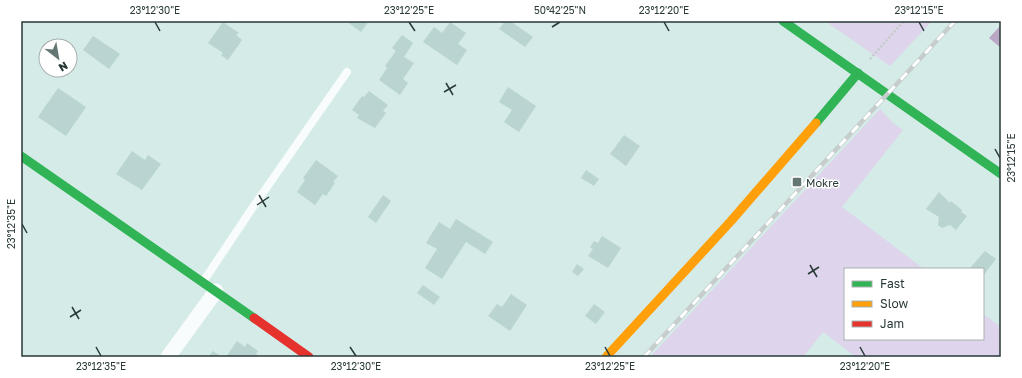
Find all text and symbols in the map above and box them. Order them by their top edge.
text: 23°12'30"E [130,4,180,16]
text: 23°12'25"E [384,4,434,16]
text: 50°42'25"N [534,4,586,16]
text: 23°12'20"E [639,4,689,16]
text: 23°12'15"E [894,4,944,16]
north arrow [38,38,78,78]
text: N [56,59,70,75]
text: 23°12'15"E [1005,133,1017,183]
marker: Mokre [791,176,803,188]
place label: Mokre [806,176,839,189]
text: 23°12'35"E [5,199,17,249]
legend [844,268,984,340]
text: Fast [880,276,905,291]
text: Slow [880,296,908,311]
text: Jam [880,316,904,331]
text: 23°12'35"E [76,360,126,372]
text: 23°12'30"E [331,360,381,372]
text: 23°12'25"E [585,360,635,372]
text: 23°12'20"E [840,360,890,372]

